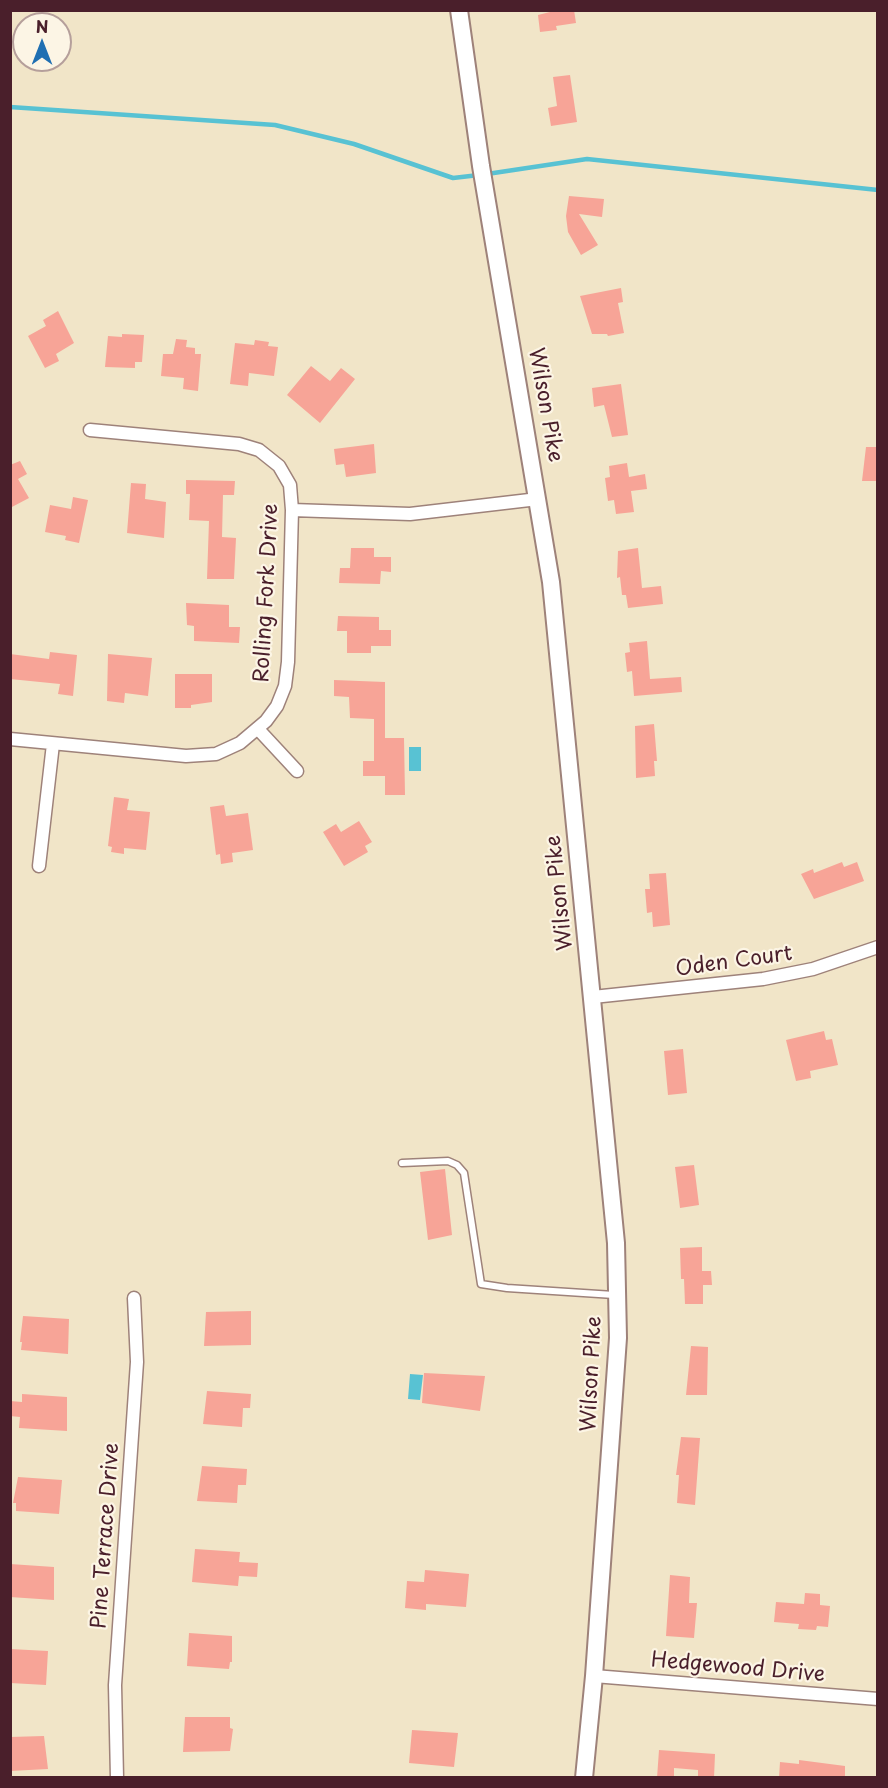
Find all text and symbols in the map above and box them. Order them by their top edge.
north arrow [12,12,72,72]
text: N [36,14,48,38]
street label: Wilson Pike [523,346,567,464]
street label: Rolling Fork Drive [250,503,284,683]
street label: Wilson Pike [541,834,579,952]
street label: Oden Court [674,941,794,983]
street label: Wilson Pike [576,1315,608,1433]
street label: Pine Terrace Drive [87,1442,125,1630]
street label: Hedgewood Drive [650,1648,826,1688]

